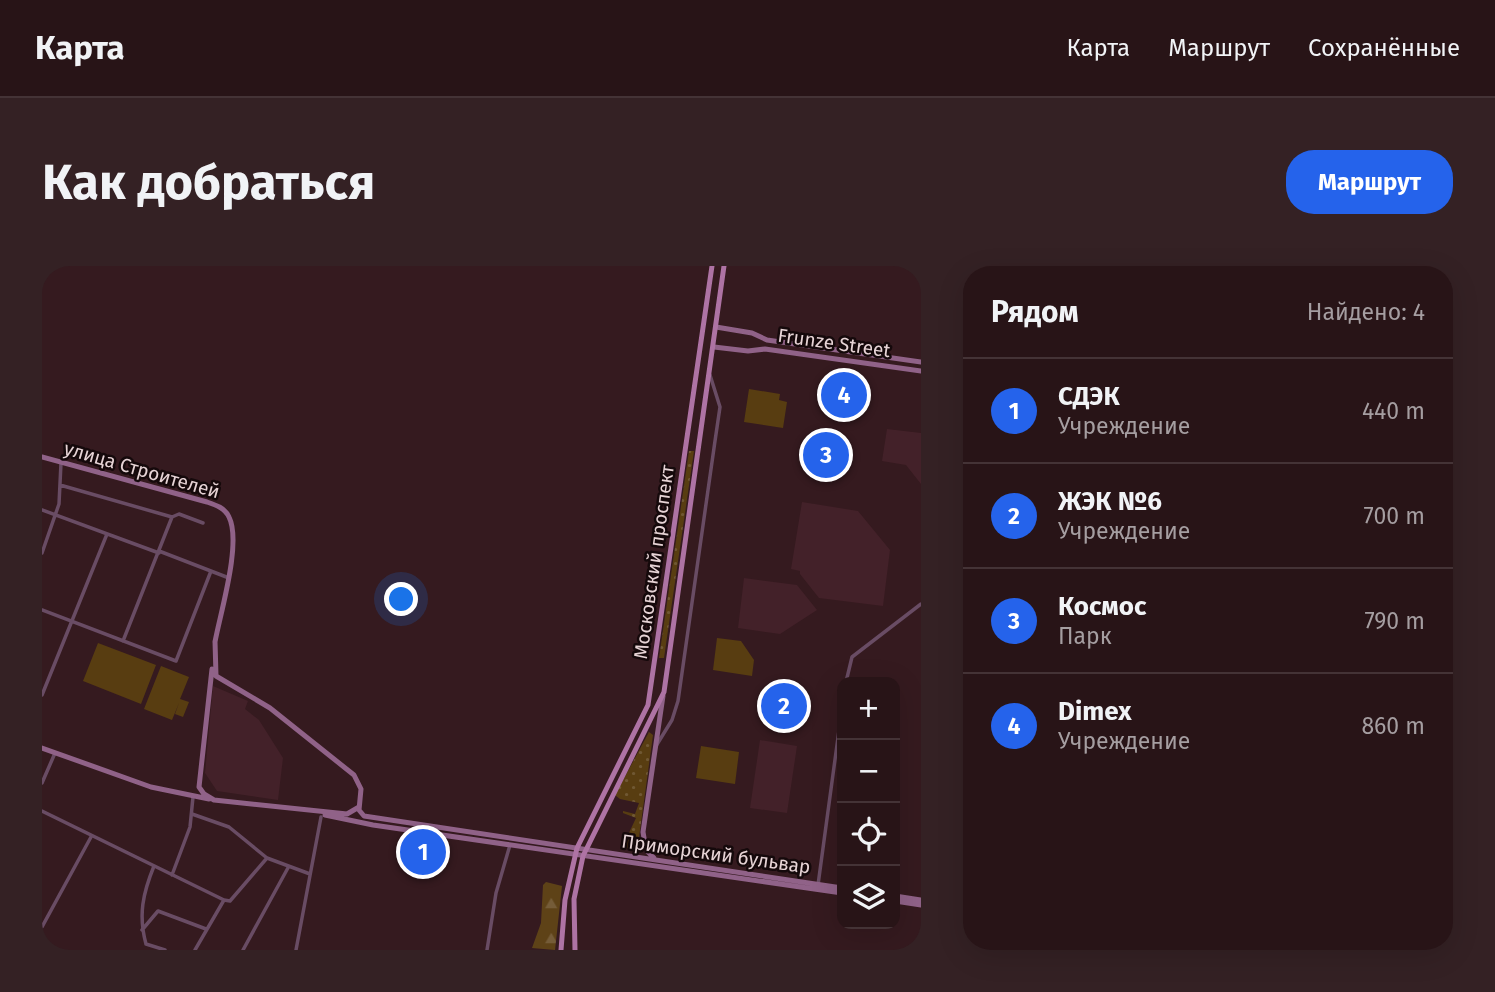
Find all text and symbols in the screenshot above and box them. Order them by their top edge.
text: Карта [35,28,125,68]
text: Карта [1067,34,1130,62]
text: Маршрут [1168,34,1270,62]
text: Сохранённые [1308,34,1460,62]
button: Маршрут [1286,150,1453,214]
text: Как добраться [42,153,375,212]
text: Рядом [991,294,1079,330]
text: Найдено: 4 [1307,298,1425,326]
street label: Frunze Street [776,324,892,362]
pin: 4 [821,369,867,421]
text: СДЭК [1058,381,1120,412]
text: 1 [1009,397,1019,425]
text: 440 m [1362,397,1425,425]
text: Учреждение [1058,412,1190,440]
pin: 3 [803,429,849,481]
street label: улица Строителей [61,437,223,503]
street label: Московский проспект [629,463,679,661]
text: ЖЭК №6 [1058,486,1162,517]
text: 2 [1008,502,1020,530]
text: 700 m [1364,502,1425,530]
text: Учреждение [1058,517,1190,545]
your location [384,582,418,616]
text: Космос [1058,591,1146,622]
text: 3 [1008,607,1020,635]
text: 790 m [1364,607,1425,635]
text: Парк [1058,622,1112,650]
map controls [837,677,900,929]
button: + [837,677,900,740]
pin: 2 [761,680,807,732]
text: Dimex [1058,696,1132,727]
text: 4 [1008,712,1021,740]
text: 860 m [1361,712,1425,740]
text: Учреждение [1058,727,1190,755]
button: − [837,740,900,803]
button: locate [837,803,900,866]
pin: 1 [400,826,446,878]
street label: Приморский бульвар [620,829,812,879]
button: layers [837,866,900,929]

